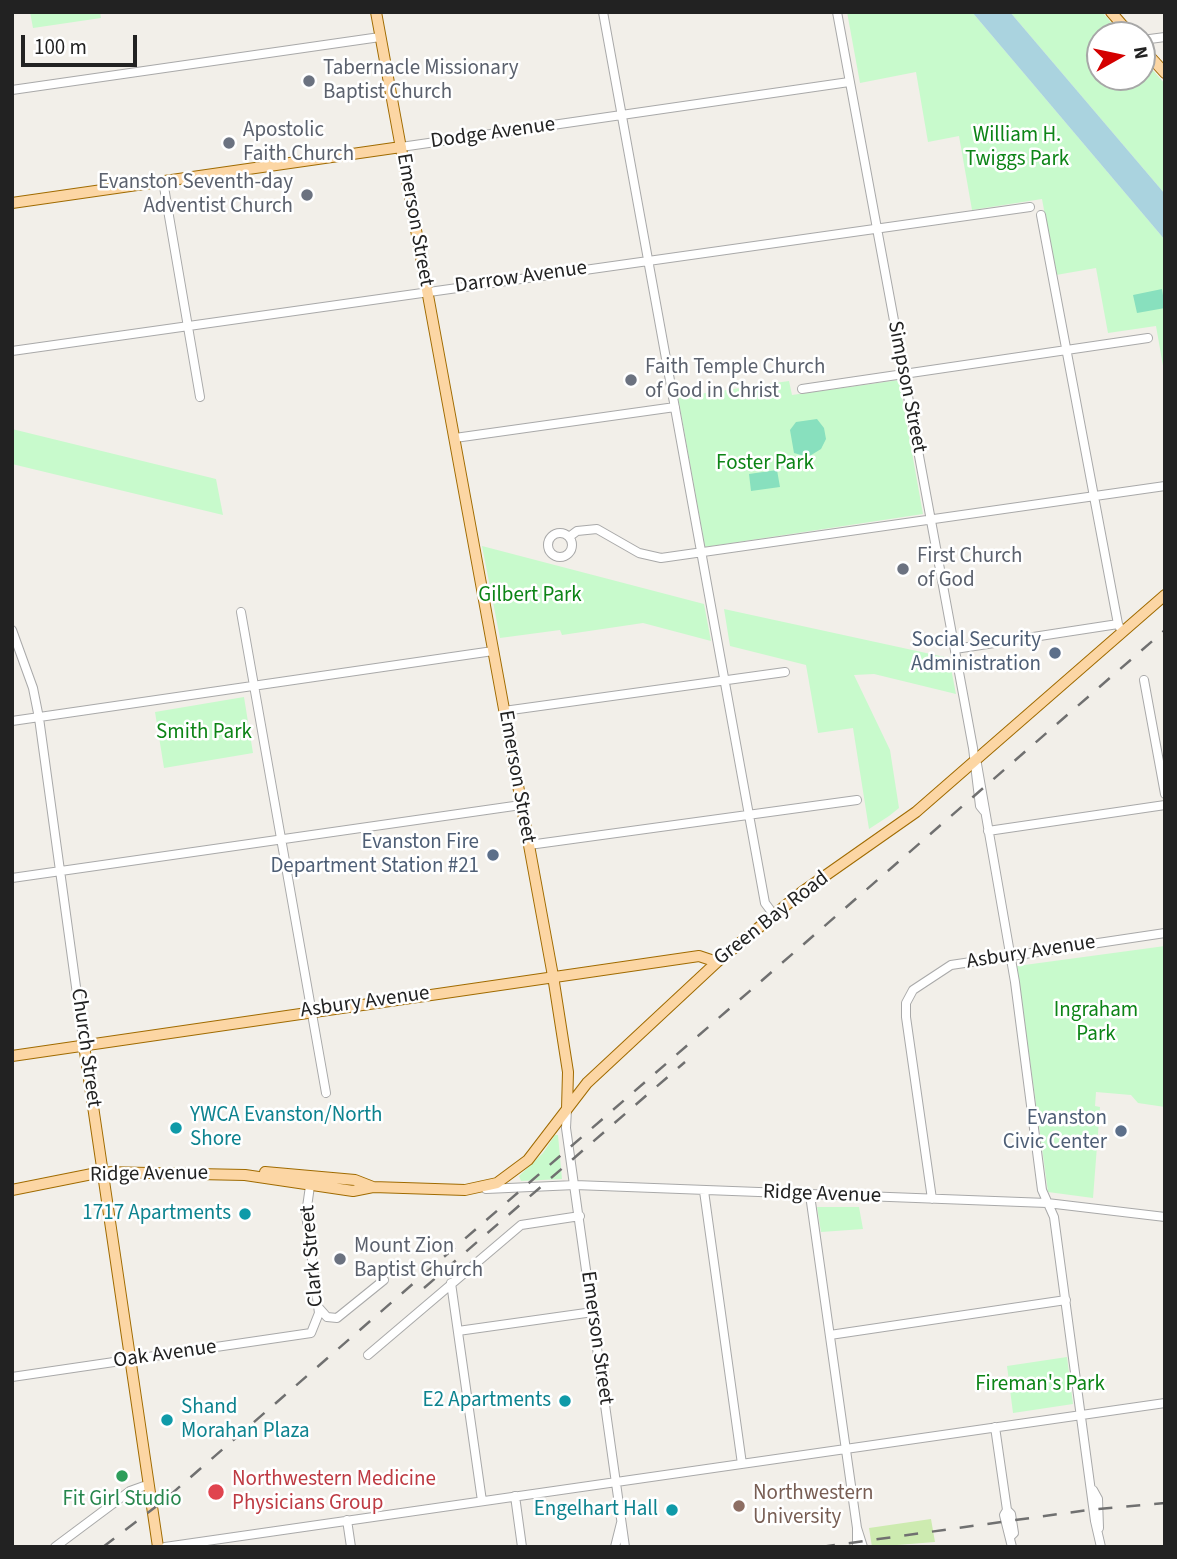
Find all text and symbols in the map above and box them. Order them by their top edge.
scale bar [24,21,140,65]
north arrow [1086,21,1156,91]
text: 100 m [34,32,87,62]
text: N [1126,45,1155,61]
place label: Tabernacle Missionary Baptist Church [323,56,519,106]
marker: Tabernacle Missionary Baptist Church [301,73,317,89]
street label: Dodge Avenue [429,113,557,155]
place label: Apostolic Faith Church [243,118,354,168]
park label: William H. Twiggs Park [965,123,1069,173]
marker: Apostolic Faith Church [221,135,237,151]
street label: Emerson Street [390,152,438,288]
place label: Evanston Seventh-day Adventist Church [98,170,293,220]
marker: Evanston Seventh-day Adventist Church [299,187,315,203]
street label: Darrow Avenue [453,256,589,300]
street label: Simpson Street [881,319,931,455]
place label: Faith Temple Church of God in Christ [645,355,825,405]
marker: Faith Temple Church of God in Christ [623,372,639,388]
park label: Foster Park [716,451,814,477]
place label: First Church of God [917,544,1022,594]
marker: First Church of God [895,561,911,577]
park label: Gilbert Park [478,583,582,609]
place label: Social Security Administration [911,628,1041,678]
marker: Social Security Administration [1047,645,1063,661]
street label: Emerson Street [492,709,540,845]
park label: Smith Park [156,720,252,746]
place label: Evanston Fire Department Station #21 [270,830,479,880]
marker: Evanston Fire Department Station #21 [485,847,501,863]
street label: Green Bay Road [710,866,834,972]
street label: Asbury Avenue [965,930,1097,976]
street label: Asbury Avenue [299,981,431,1025]
street label: Church Street [64,987,106,1109]
park label: Ingraham Park [1054,998,1138,1048]
place label: YWCA Evanston/North Shore [190,1103,382,1153]
place label: Evanston Civic Center [1003,1106,1107,1156]
marker: YWCA Evanston/North Shore [168,1120,184,1136]
marker: Evanston Civic Center [1113,1123,1129,1139]
street label: Ridge Avenue [90,1161,208,1189]
street label: Ridge Avenue [762,1180,882,1210]
place label: 1717 Apartments [82,1201,231,1227]
street label: Clark Street [296,1204,330,1308]
marker: 1717 Apartments [237,1206,253,1222]
place label: Mount Zion Baptist Church [354,1234,483,1284]
marker: Mount Zion Baptist Church [332,1251,348,1267]
street label: Emerson Street [574,1270,618,1406]
street label: Oak Avenue [112,1335,218,1375]
park label: Fireman's Park [975,1372,1105,1398]
place label: E2 Apartments [423,1388,551,1414]
marker: E2 Apartments [557,1393,573,1409]
place label: Shand Morahan Plaza [181,1395,310,1445]
marker: Shand Morahan Plaza [159,1412,175,1428]
place label: Northwestern Medicine Physicians Group [232,1467,436,1517]
marker: Fit Girl Studio [114,1468,130,1484]
place label: Northwestern University [753,1481,874,1531]
marker: Northwestern Medicine Physicians Group [206,1482,226,1502]
place label: Fit Girl Studio [62,1487,182,1513]
place label: Engelhart Hall [534,1497,658,1523]
marker: Northwestern University [731,1498,747,1514]
marker: Engelhart Hall [664,1502,680,1518]

